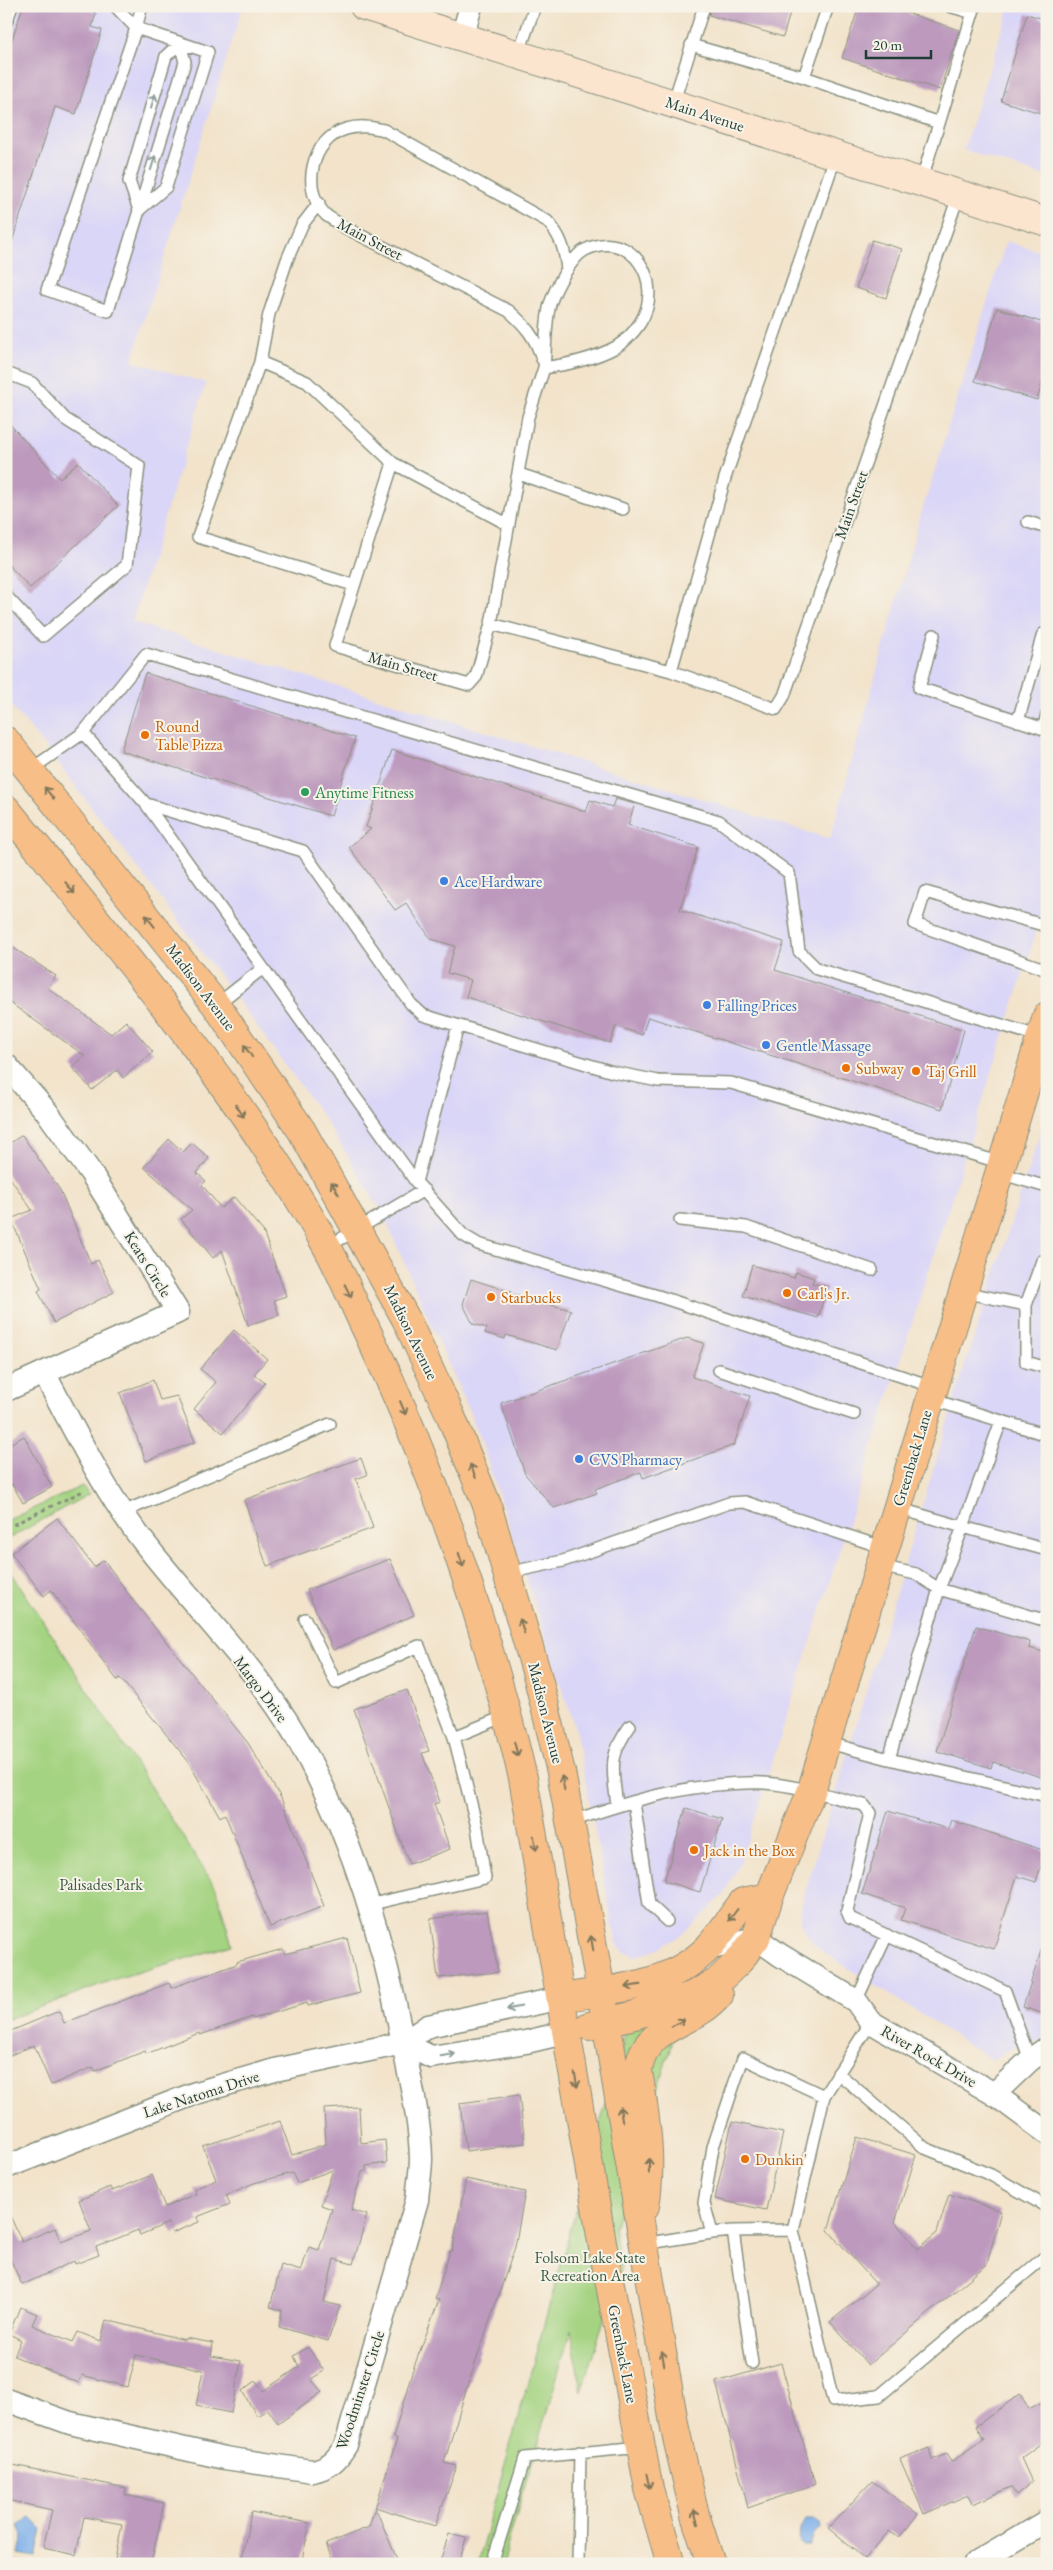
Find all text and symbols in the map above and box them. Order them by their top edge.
scale bar [866,28,930,60]
text: 20 m [873,35,902,54]
street label: Main Avenue [663,91,747,137]
one-way arrow [148,93,158,109]
one-way arrow [149,156,159,172]
street label: Main Street [334,213,406,265]
street label: Main Street [829,468,873,542]
street label: Main Street [366,646,440,686]
place label: Round Table Pizza [155,716,224,755]
marker: Round Table Pizza [139,729,151,741]
place label: Anytime Fitness [314,782,414,803]
marker: Anytime Fitness [299,786,311,798]
one-way arrow [44,787,55,800]
place label: Ace Hardware [453,871,542,892]
marker: Ace Hardware [438,875,450,887]
one-way arrow [65,882,76,895]
one-way arrow [145,914,155,928]
street label: Madison Avenue [162,939,240,1035]
place label: Falling Prices [717,995,797,1016]
marker: Falling Prices [701,999,713,1011]
place label: Gentle Massage [776,1035,871,1056]
marker: Gentle Massage [760,1039,772,1051]
one-way arrow [242,1044,252,1058]
place label: Subway [856,1058,905,1079]
place label: Taj Grill [926,1061,977,1082]
marker: Subway [840,1062,852,1074]
marker: Taj Grill [910,1065,922,1077]
one-way arrow [236,1103,246,1117]
one-way arrow [329,1181,339,1195]
street label: Keats Circle [119,1227,177,1301]
street label: Madison Avenue [379,1281,443,1383]
one-way arrow [343,1283,353,1298]
place label: Carl's Jr. [797,1283,850,1304]
place label: Starbucks [501,1287,561,1308]
marker: Carl's Jr. [781,1287,793,1299]
marker: Starbucks [485,1291,497,1303]
one-way arrow [398,1400,408,1415]
street label: Greenback Lane [887,1407,937,1509]
place label: CVS Pharmacy [589,1449,683,1470]
marker: CVS Pharmacy [573,1453,585,1465]
one-way arrow [468,1464,477,1479]
one-way arrow [456,1551,466,1567]
one-way arrow [517,1618,527,1634]
street label: Margo Drive [229,1651,293,1727]
street label: Madison Avenue [523,1660,569,1766]
one-way arrow [512,1741,521,1757]
one-way arrow [558,1776,567,1792]
one-way arrow [530,1835,540,1851]
place label: Jack in the Box [702,1840,795,1861]
marker: Jack in the Box [688,1844,700,1856]
park label: Palisades Park [59,1874,143,1895]
one-way arrow [728,1908,738,1922]
one-way arrow [587,1935,596,1951]
one-way arrow [626,1981,642,1991]
one-way arrow [507,2004,523,2013]
one-way arrow [671,2018,686,2028]
street label: River Rock Drive [877,2020,981,2092]
one-way arrow [440,2049,456,2059]
street label: Lake Natoma Drive [140,2065,262,2123]
one-way arrow [572,2071,582,2087]
one-way arrow [615,2107,625,2123]
place label: Dunkin' [755,2149,807,2170]
marker: Dunkin' [739,2153,751,2165]
one-way arrow [644,2158,654,2174]
park label: Folsom Lake State Recreation Area [535,2247,645,2286]
street label: Greenback Lane [603,2303,643,2405]
street label: Woodminster Circle [331,2328,389,2452]
one-way arrow [657,2351,667,2367]
one-way arrow [643,2472,653,2488]
one-way arrow [691,2510,701,2526]

